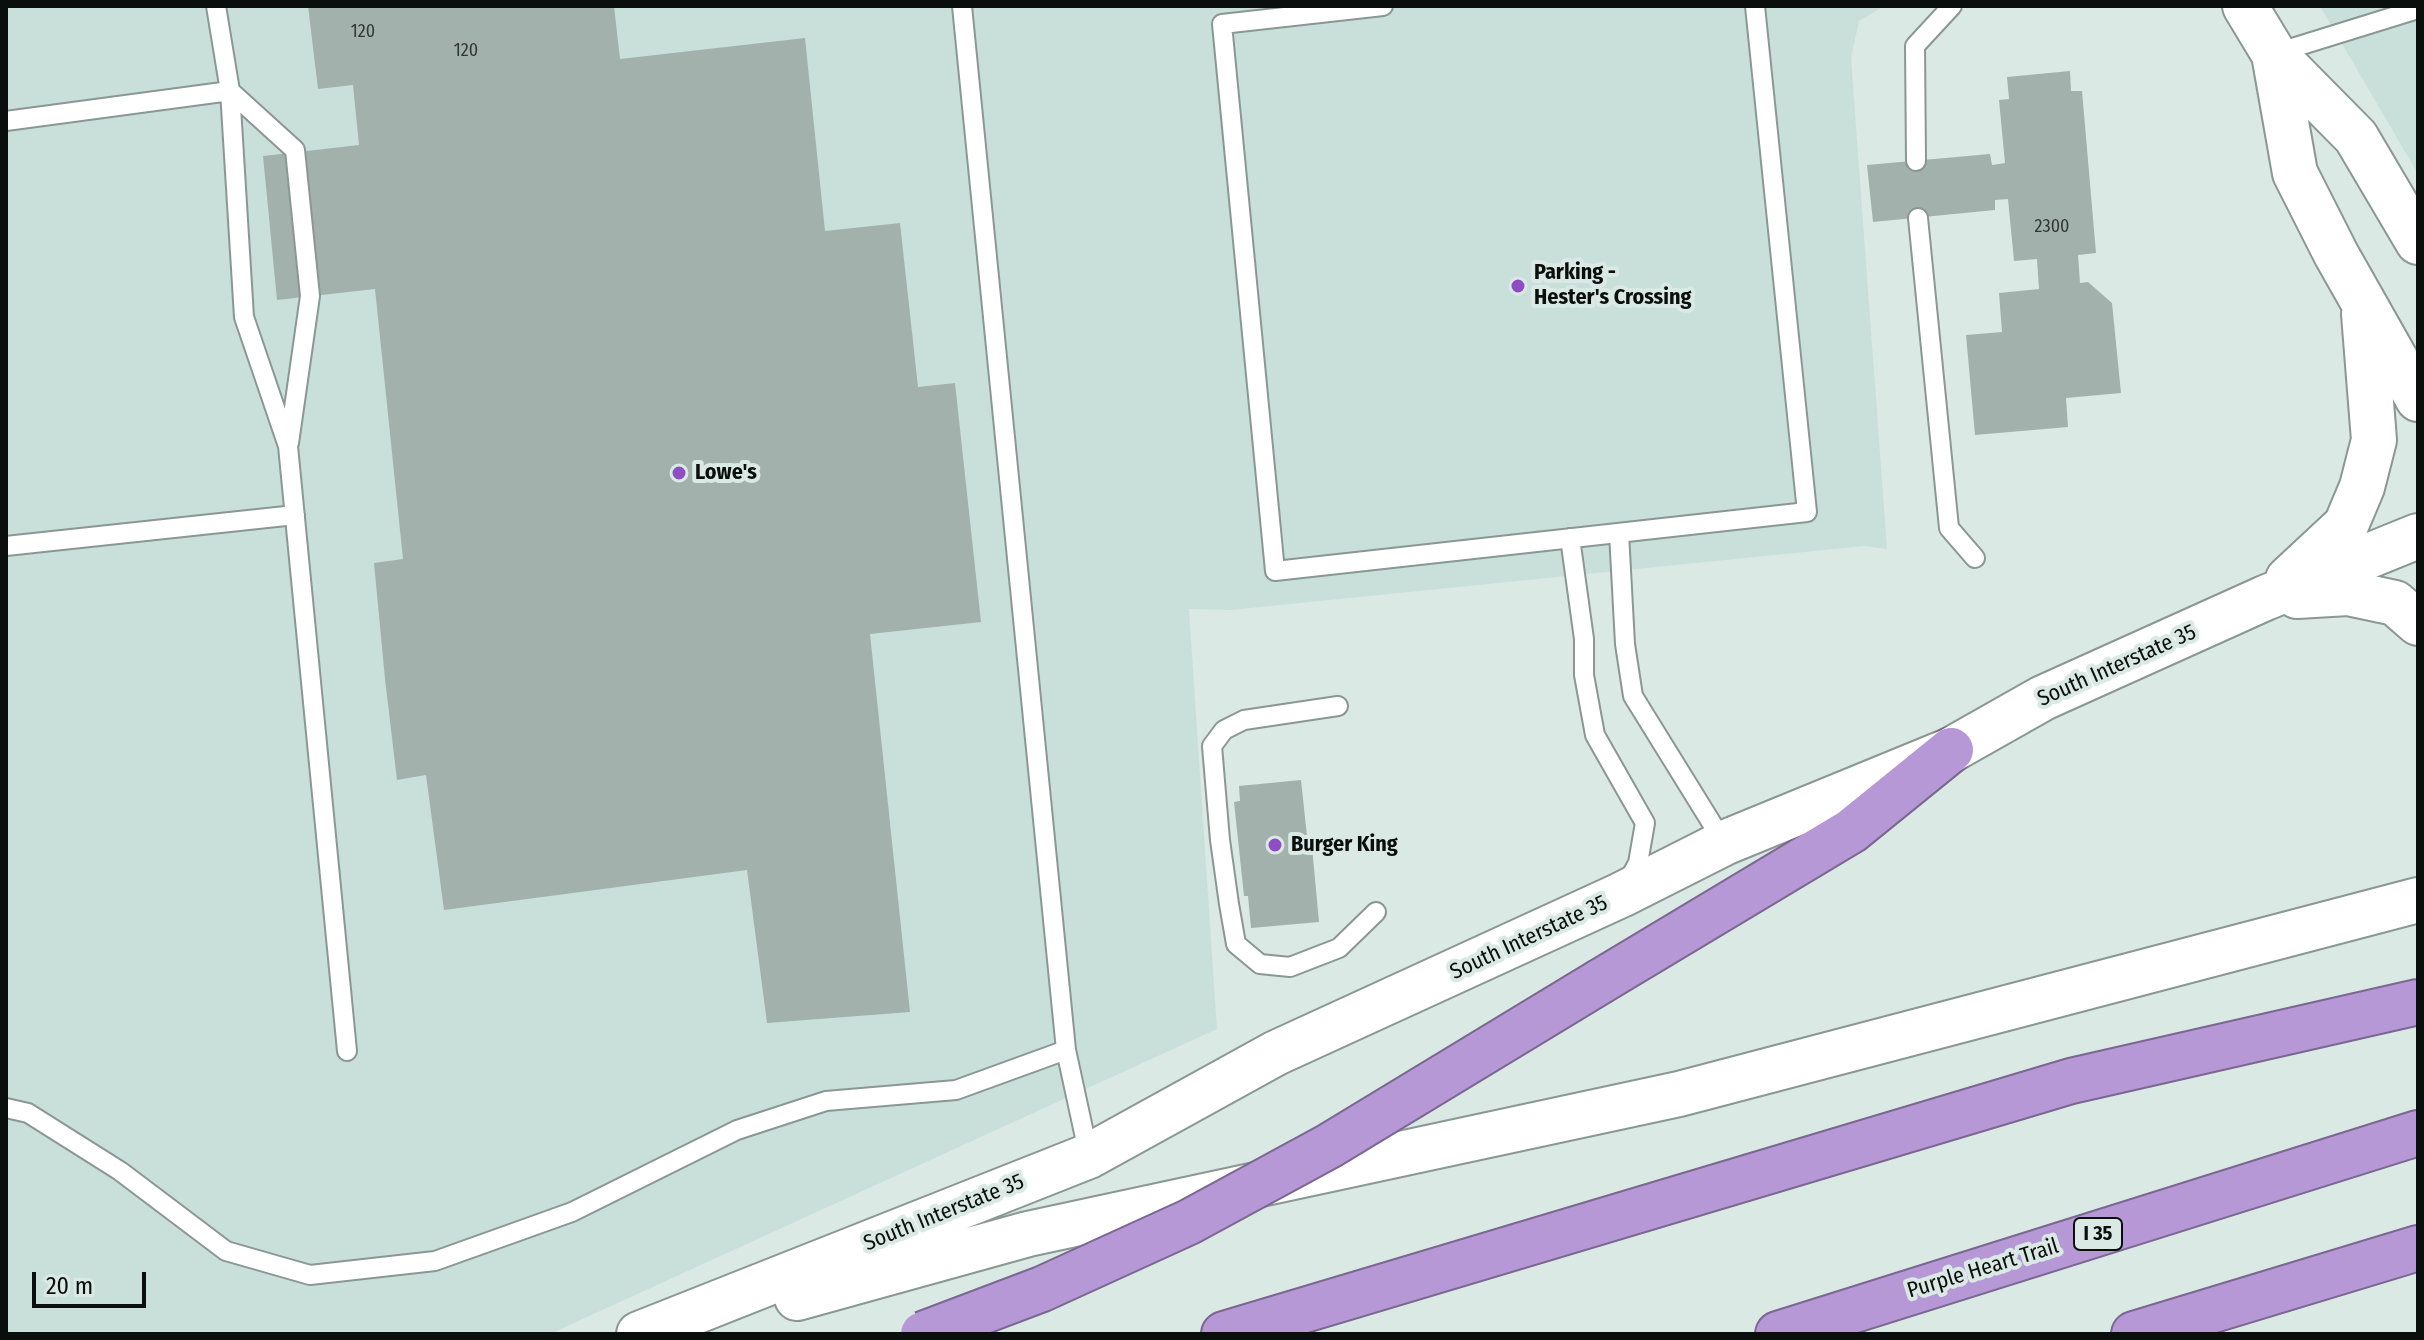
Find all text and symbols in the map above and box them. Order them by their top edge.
house number: 120 [351,21,375,43]
house number: 120 [454,40,478,62]
house number: 2300 [2035,216,2069,238]
place label: Parking - Hester's Crossing [1534,260,1691,312]
marker: Parking - Hester's Crossing [1509,277,1527,295]
place label: Lowe's [695,460,757,486]
marker: Lowe's [670,464,688,482]
street label: South Interstate 35 [2034,619,2200,713]
place label: Burger King [1291,832,1398,858]
marker: Burger King [1266,836,1284,854]
street label: South Interstate 35 [1446,890,1612,986]
street label: South Interstate 35 [860,1169,1028,1257]
road number: I 35 [2074,1218,2122,1250]
street label: Purple Heart Trail [1904,1233,2062,1305]
scale bar [36,1256,150,1306]
text: 20 m [46,1272,93,1300]

